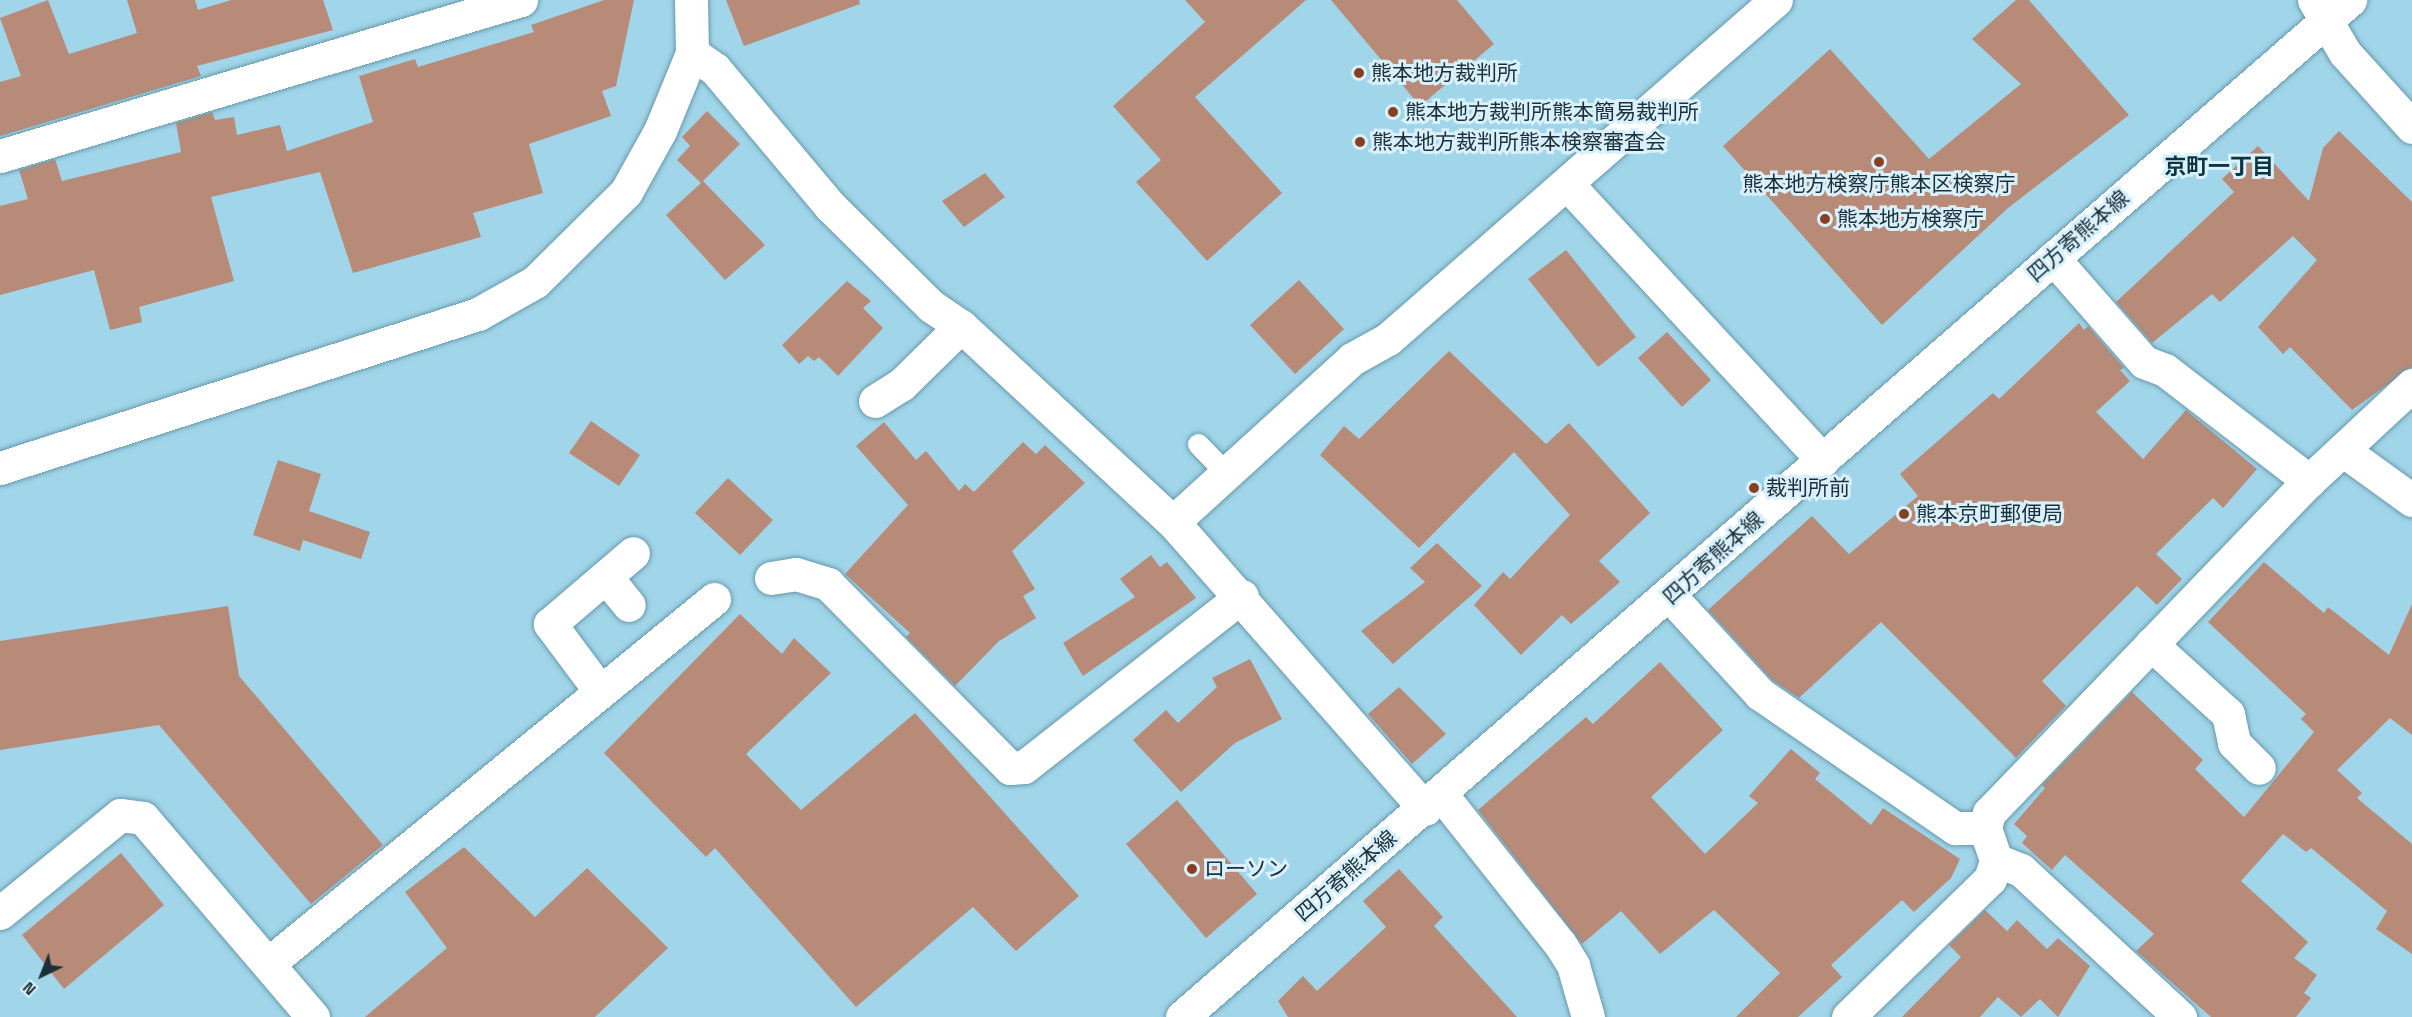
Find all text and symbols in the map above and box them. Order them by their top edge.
place label: 熊本地方裁判所 [1371,60,1518,86]
marker: 熊本地方裁判所 [1352,66,1366,80]
place label: 熊本地方裁判所熊本簡易裁判所 [1405,99,1699,125]
marker: 熊本地方裁判所熊本簡易裁判所 [1386,105,1400,119]
place label: 熊本地方裁判所熊本検察審査会 [1372,129,1666,155]
marker: 熊本地方裁判所熊本検察審査会 [1353,135,1367,149]
district label: 京町一丁目 [2164,154,2274,180]
marker: 熊本地方検察庁熊本区検察庁 [1872,155,1886,169]
place label: 熊本地方検察庁熊本区検察庁 [1743,171,2015,197]
street label: 四方寄熊本線 [2022,185,2134,287]
place label: 熊本地方検察庁 [1837,206,1984,232]
marker: 熊本地方検察庁 [1818,212,1832,226]
place label: 裁判所前 [1766,475,1850,501]
marker: 裁判所前 [1747,481,1761,495]
place label: 熊本京町郵便局 [1916,501,2063,527]
street label: 四方寄熊本線 [1658,506,1768,610]
marker: 熊本京町郵便局 [1897,507,1911,521]
street label: 四方寄熊本線 [1290,825,1402,927]
place label: ローソン [1204,856,1288,882]
marker: ローソン [1185,862,1199,876]
north arrow [12,945,72,1005]
text: N [18,977,40,1000]

